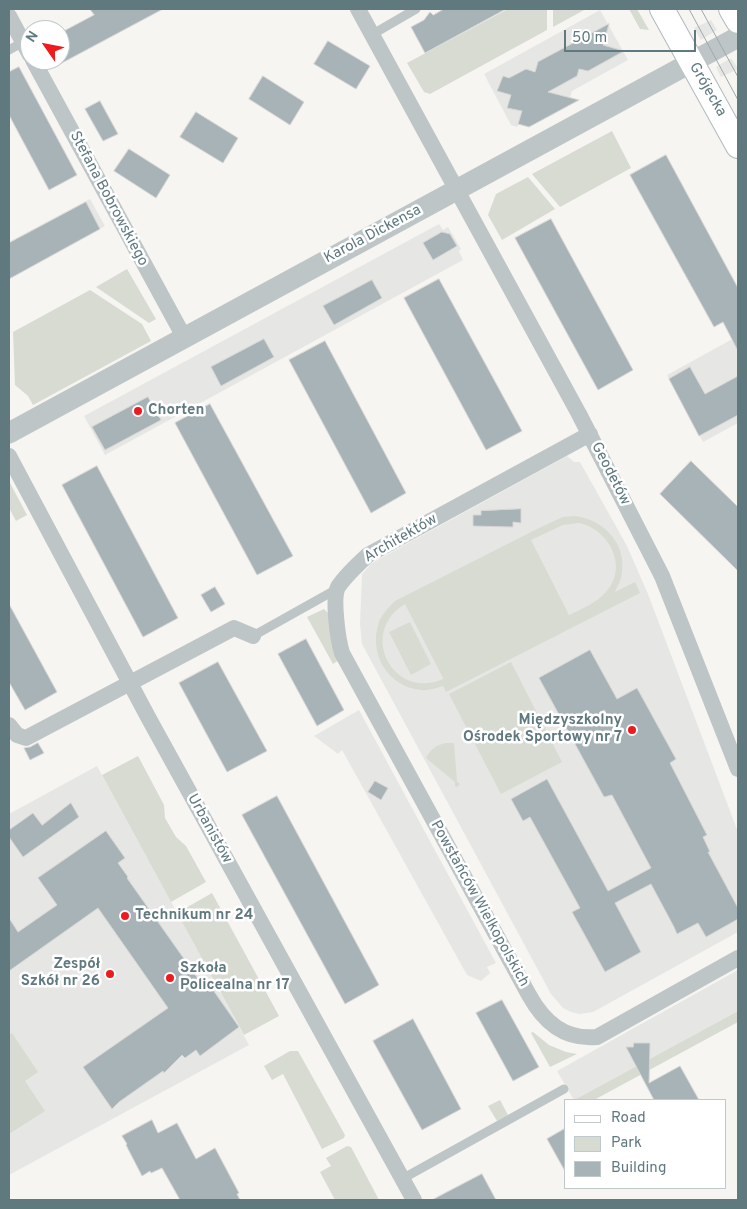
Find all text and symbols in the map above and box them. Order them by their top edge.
north arrow [20,20,70,70]
scale bar [567,20,700,52]
text: N [23,28,43,46]
text: 50 m [572,29,607,48]
street label: Grójecka [684,60,730,120]
street label: Stefana Bobrowskiego [65,129,151,269]
street label: Karola Dickensa [321,202,425,268]
place label: Chorten [148,402,204,420]
marker: Chorten [132,405,144,417]
street label: Geodetów [586,440,634,508]
street label: Architektów [361,511,441,567]
place label: Międzyszkolny Ośrodek Sportowy nr 7 [463,712,622,747]
marker: Międzyszkolny Ośrodek Sportowy nr 7 [626,724,638,736]
street label: Urbanistów [183,791,235,867]
street label: Powstańców Wielkopolskich [426,818,532,990]
place label: Technikum nr 24 [135,907,253,925]
marker: Technikum nr 24 [119,910,131,922]
place label: Zespół Szkół nr 26 [21,956,100,991]
place label: Szkoła Policealna nr 17 [180,960,290,995]
marker: Zespół Szkół nr 26 [104,968,116,980]
marker: Szkoła Policealna nr 17 [164,972,176,984]
legend [564,1099,727,1189]
text: Road [611,1109,646,1128]
text: Park [611,1134,642,1153]
text: Building [611,1159,666,1178]

